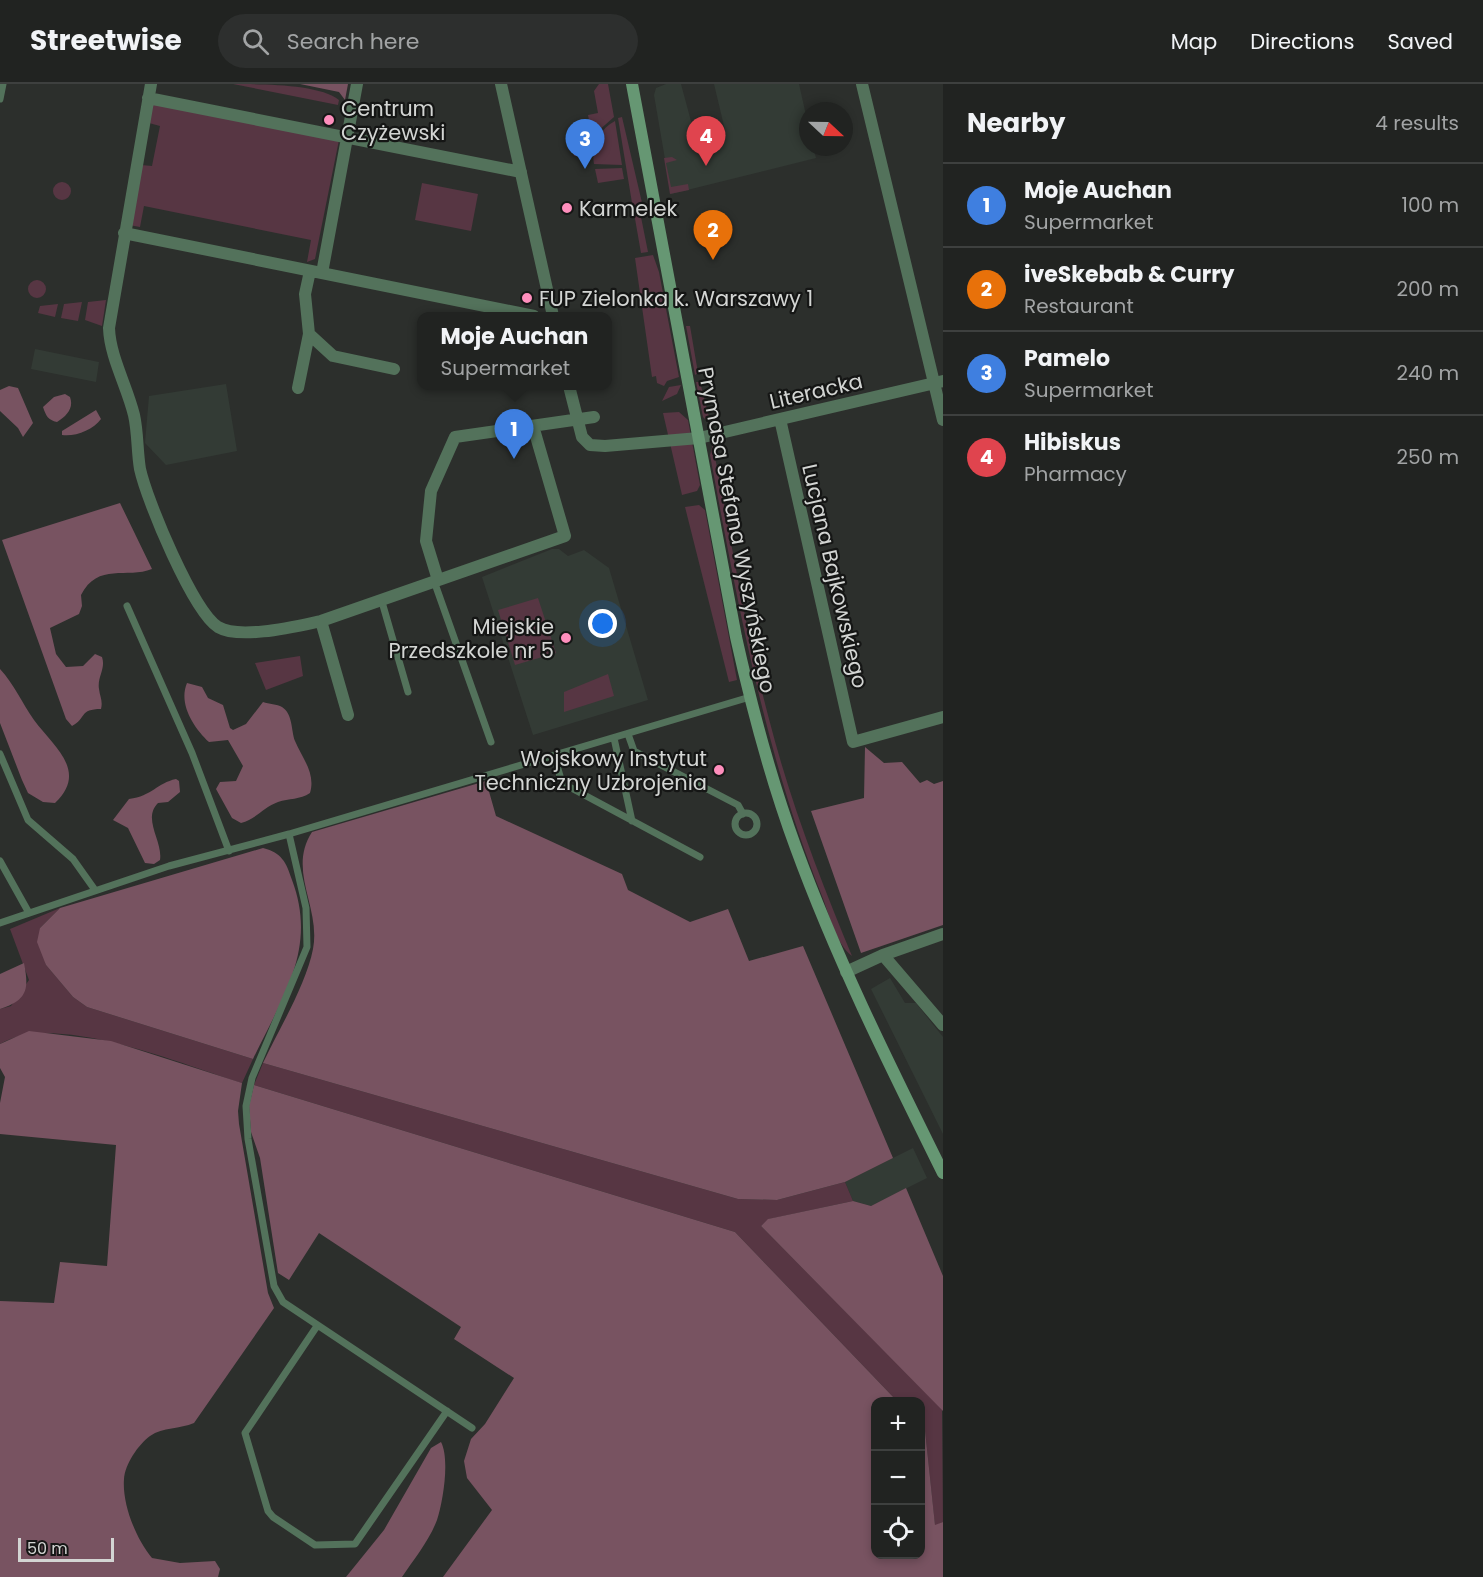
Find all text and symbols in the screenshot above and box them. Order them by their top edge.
search box [218,14,638,68]
text: Streetwise [30,21,182,60]
icon: search [239,25,272,58]
text: Search here [287,26,419,57]
text: Map [1171,27,1217,56]
text: Directions [1250,27,1354,56]
text: Saved [1387,27,1453,56]
place label: Centrum Czyżewski [341,94,445,147]
north arrow [799,102,853,156]
text: Nearby [967,105,1065,141]
text: 4 results [1375,109,1459,137]
marker: Centrum Czyżewski [322,113,336,127]
pin: 4 [686,116,726,166]
pin: 3 [566,120,604,169]
text: Moje Auchan [1024,175,1172,206]
text: 1 [983,191,990,219]
text: 100 m [1402,191,1459,219]
place label: Karmelek [579,194,677,223]
marker: Karmelek [560,201,574,215]
text: Supermarket [1024,208,1153,236]
pin: 2 [694,210,732,260]
text: iveSkebab & Curry [1024,259,1235,290]
text: 2 [981,275,992,303]
text: 200 m [1396,275,1459,303]
place label: FUP Zielonka k. Warszawy 1 [539,284,813,313]
marker: FUP Zielonka k. Warszawy 1 [520,291,534,305]
text: Restaurant [1024,292,1134,320]
popup [417,312,612,390]
text: Moje Auchan [441,321,588,352]
text: Pamelo [1024,343,1110,374]
text: Supermarket [441,354,570,382]
text: 3 [980,359,993,387]
text: 240 m [1396,359,1459,387]
street label: Prymasa Stefana Wyszyńskiego [691,365,783,695]
street label: Literacka [767,366,865,416]
text: Supermarket [1024,376,1153,404]
pin: 1 [494,410,534,459]
text: Hibiskus [1024,427,1121,458]
text: 4 [980,443,993,471]
text: 250 m [1396,443,1459,471]
text: Pharmacy [1024,460,1127,488]
street label: Lucjana Bajkowskiego [795,461,875,691]
your location [588,609,617,638]
place label: Miejskie Przedszkole nr 5 [389,612,554,665]
marker: Miejskie Przedszkole nr 5 [559,631,573,645]
place label: Wojskowy Instytut Techniczny Uzbrojenia [474,744,707,797]
marker: Wojskowy Instytut Techniczny Uzbrojenia [712,763,726,777]
map controls [871,1397,925,1559]
button: + [871,1397,925,1451]
button: − [871,1451,925,1505]
button: locate [871,1505,925,1559]
scale bar [18,1535,114,1562]
text: 50 m [27,1537,68,1560]

